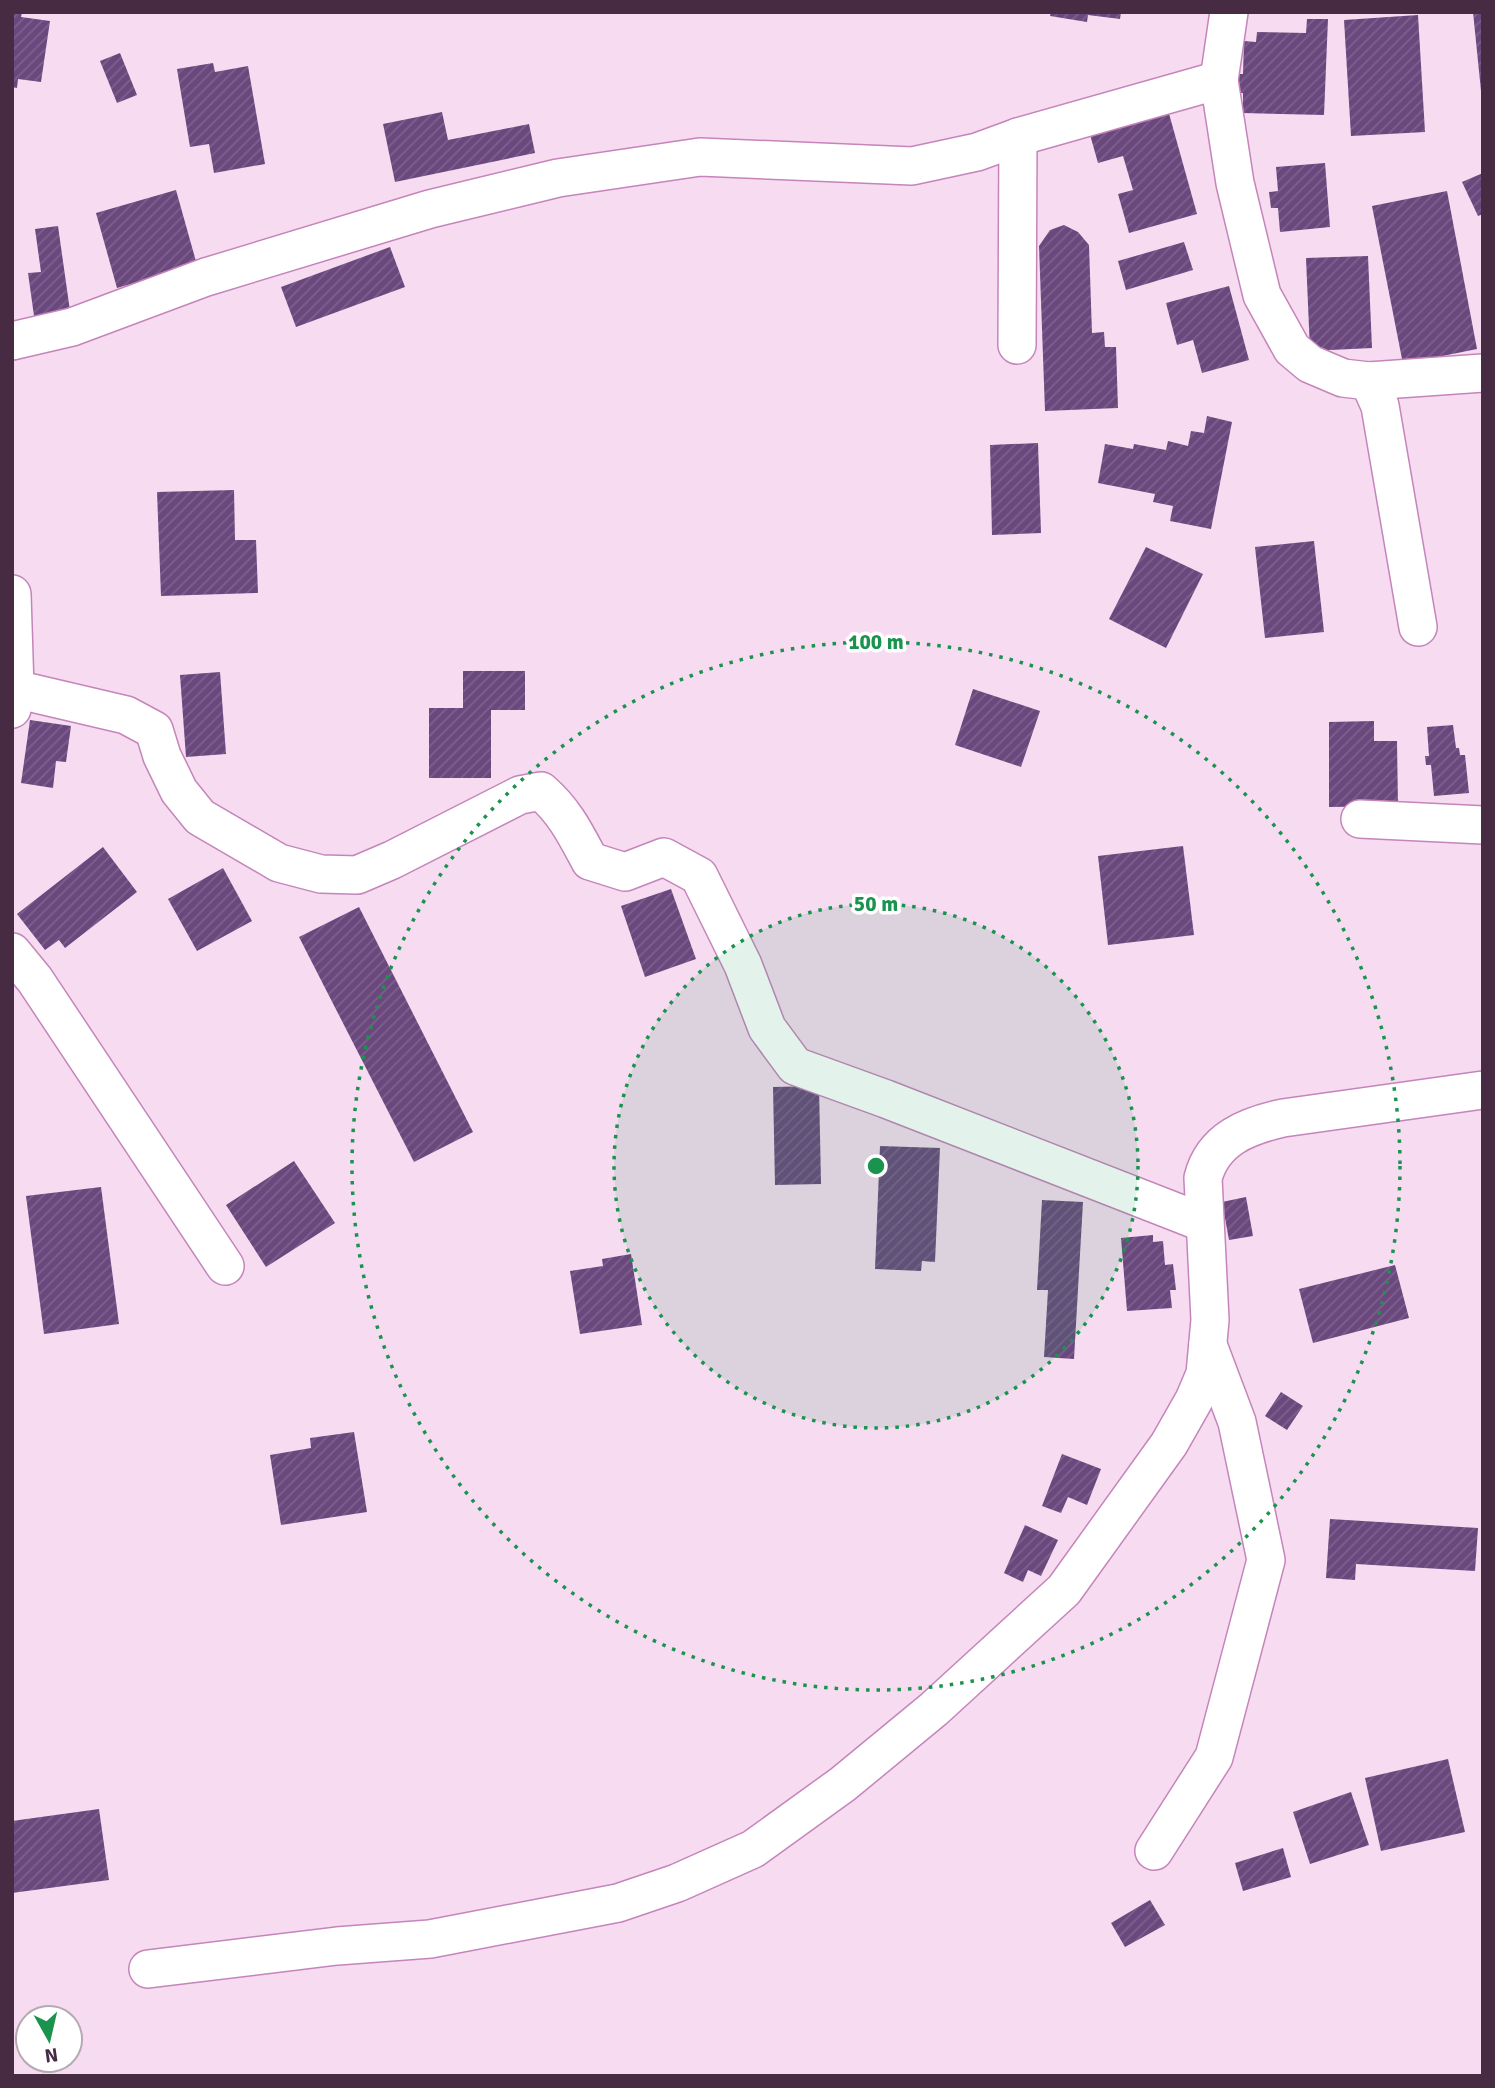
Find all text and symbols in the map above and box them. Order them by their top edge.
text: 100 m [848,629,904,655]
text: 50 m [854,891,898,917]
centre of rings [864,1154,888,1178]
north arrow [14,2004,84,2074]
text: N [43,2042,59,2068]

